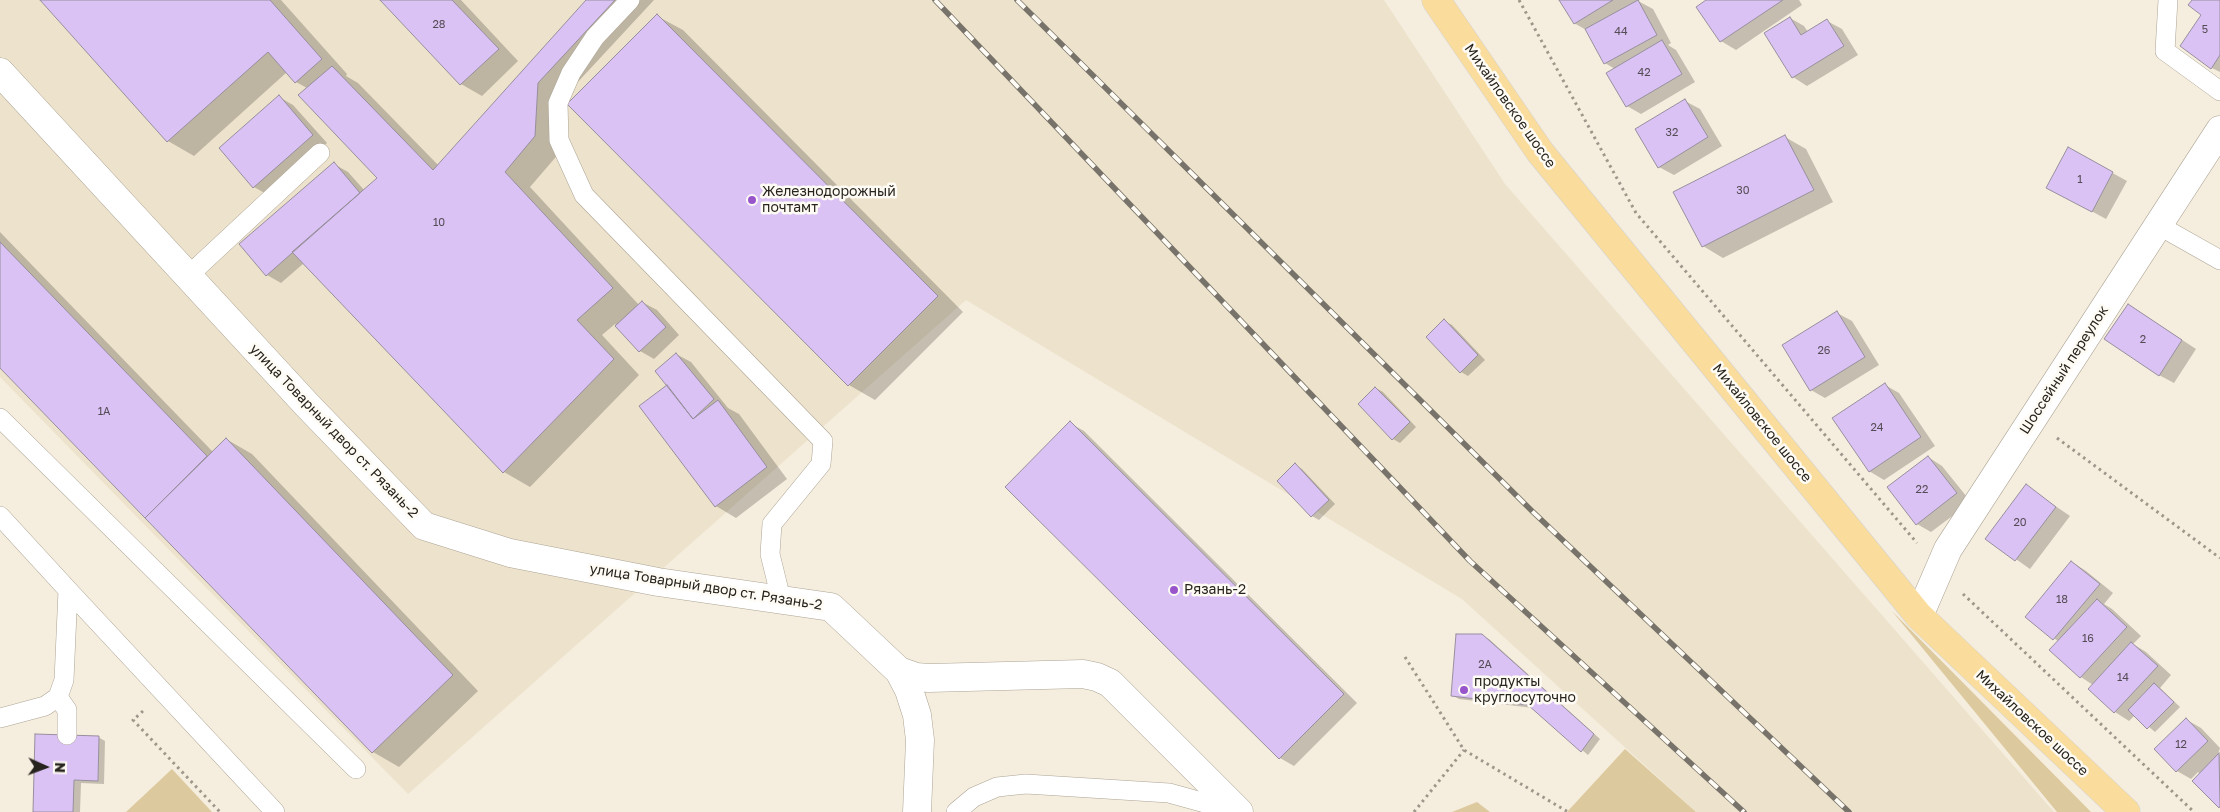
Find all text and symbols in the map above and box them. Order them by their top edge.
house number: 28 [432,18,446,32]
house number: 5 [2202,23,2208,37]
house number: 44 [1614,25,1628,39]
street label: Михайловское шоссе [1461,41,1559,171]
house number: 42 [1637,66,1651,80]
house number: 32 [1666,126,1678,140]
house number: 1 [2077,173,2083,187]
place label: Железнодорожный почтамт [762,184,896,216]
house number: 30 [1736,184,1750,198]
marker: Железнодорожный почтамт [746,194,758,206]
house number: 10 [433,216,445,230]
street label: Шоссейный переулок [2016,303,2112,437]
house number: 2 [2140,333,2146,347]
street label: улица Товарный двор ст. Рязань-2 [246,341,422,521]
house number: 26 [1817,344,1831,358]
street label: Михайловское шоссе [1709,360,1815,486]
house number: 1А [98,405,110,419]
house number: 24 [1870,421,1884,435]
house number: 22 [1916,483,1928,497]
house number: 20 [2013,516,2027,530]
street label: улица Товарный двор ст. Рязань-2 [588,560,824,614]
place label: Рязань-2 [1184,582,1246,598]
marker: Рязань-2 [1168,584,1180,596]
house number: 18 [2056,593,2068,607]
house number: 16 [2082,632,2094,646]
house number: 2А [1478,658,1492,672]
street label: Михайловское шоссе [1972,667,2092,779]
house number: 14 [2117,671,2129,685]
place label: продукты круглосуточно [1474,674,1576,706]
marker: продукты круглосуточно [1458,684,1470,696]
house number: 12 [2175,738,2187,752]
north arrow [20,742,70,792]
text: N [52,762,69,773]

